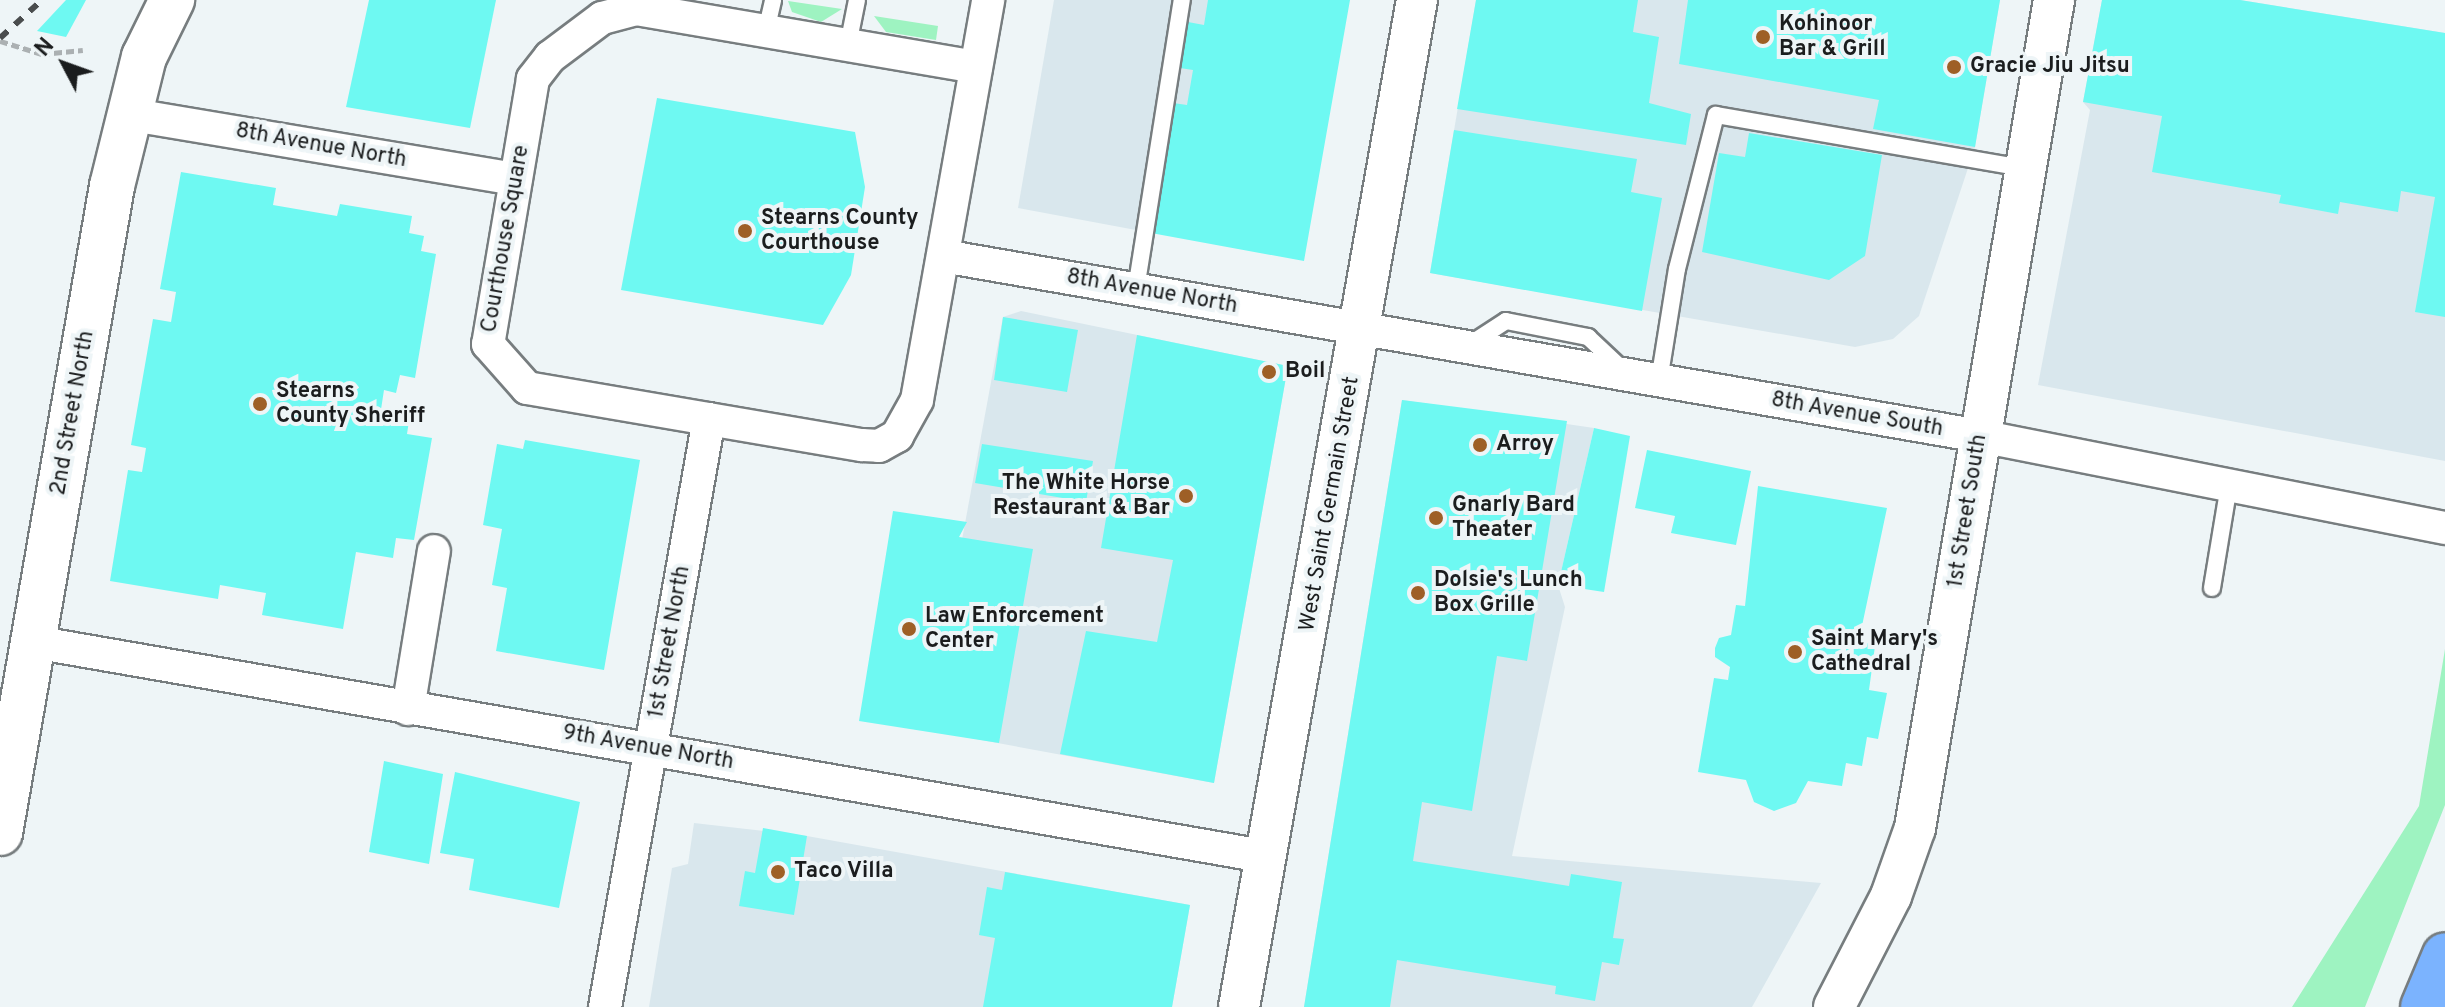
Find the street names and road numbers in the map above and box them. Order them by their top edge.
street label: 8th Avenue North [233,118,409,174]
street label: Courthouse Square [477,143,535,335]
street label: 8th Avenue North [1064,264,1240,320]
street label: 2nd Street North [46,329,100,497]
street label: West Saint Germain Street [1295,374,1365,634]
street label: 8th Avenue South [1769,387,1945,443]
street label: 1st Street South [1943,432,1993,590]
street label: 1st Street North [644,564,696,720]
street label: 9th Avenue North [560,720,736,776]

